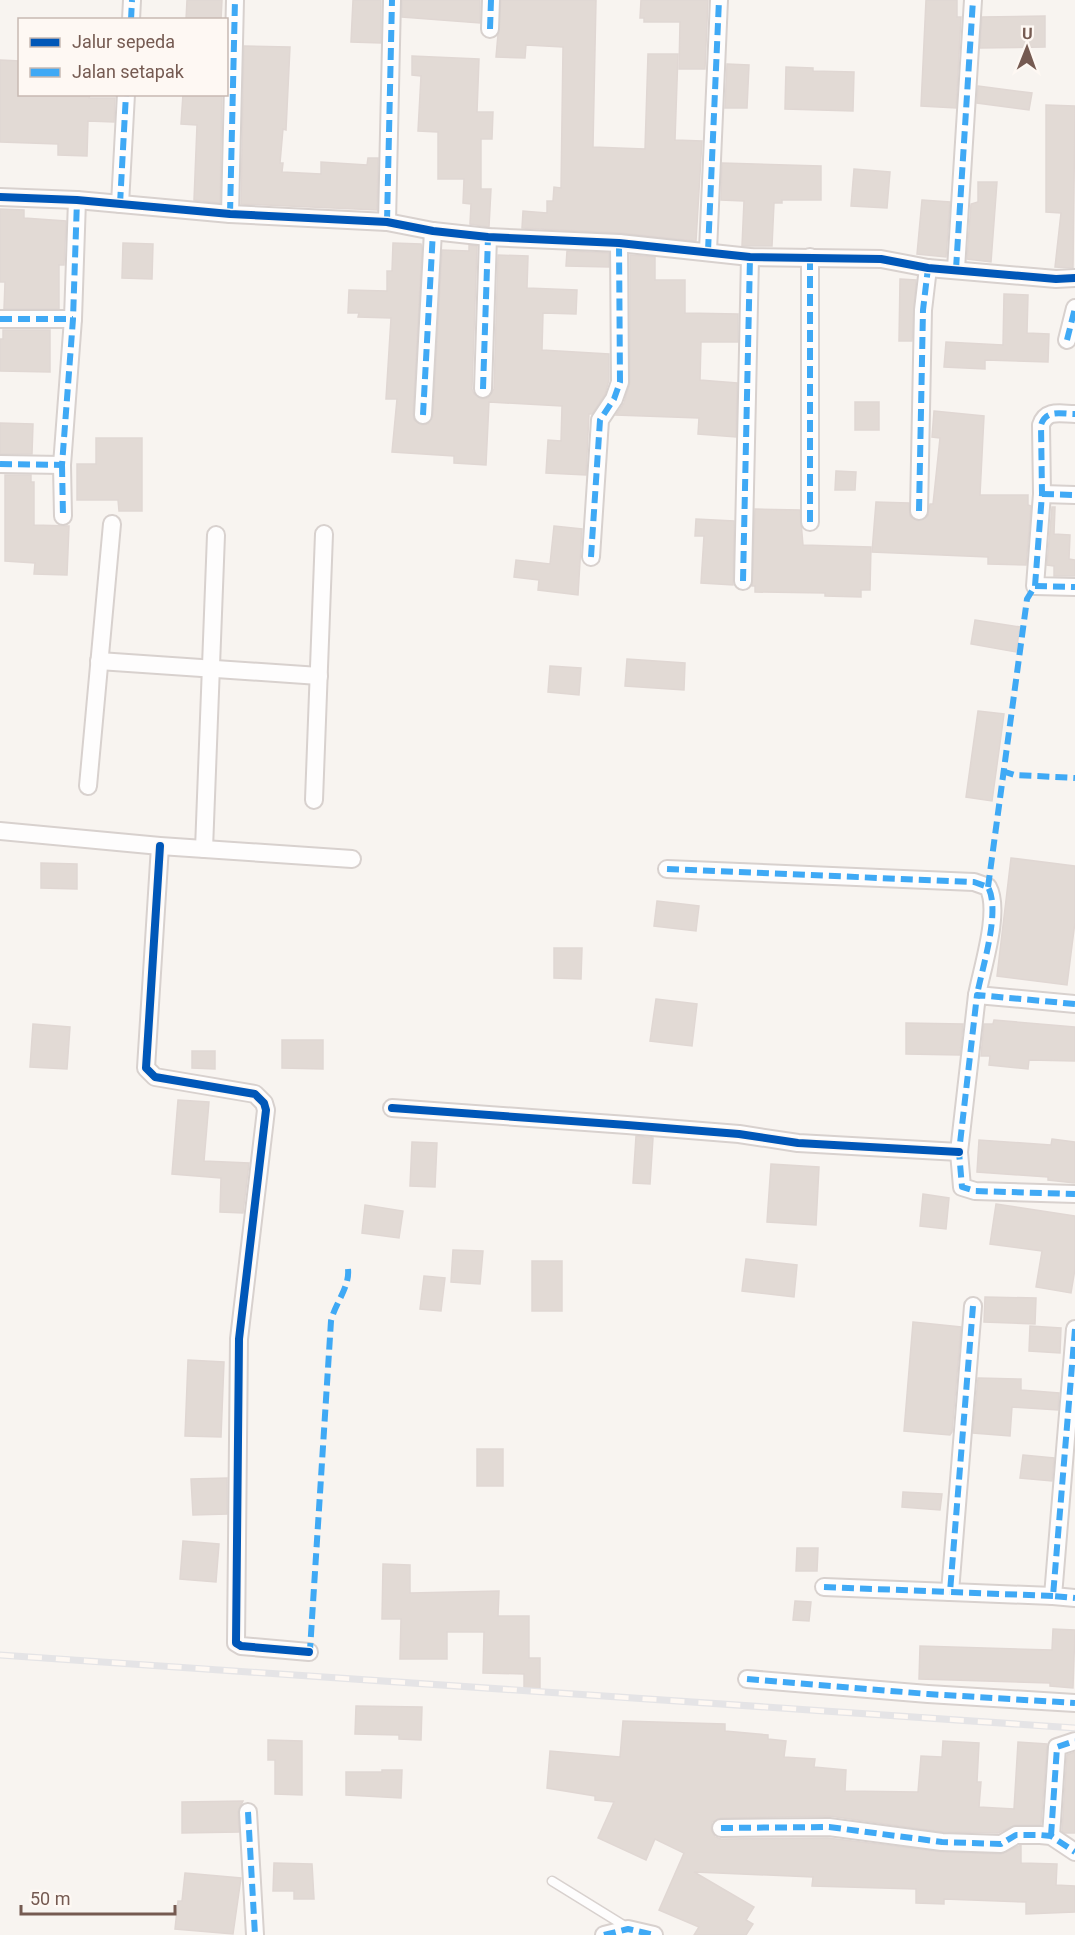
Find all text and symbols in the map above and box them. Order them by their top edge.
legend [18,18,228,96]
north arrow [997,18,1057,78]
text: U [1022,24,1033,43]
text: Jalur sepeda [72,31,175,52]
text: Jalan setapak [72,61,185,82]
scale bar [21,1878,176,1916]
text: 50 m [30,1888,70,1909]

